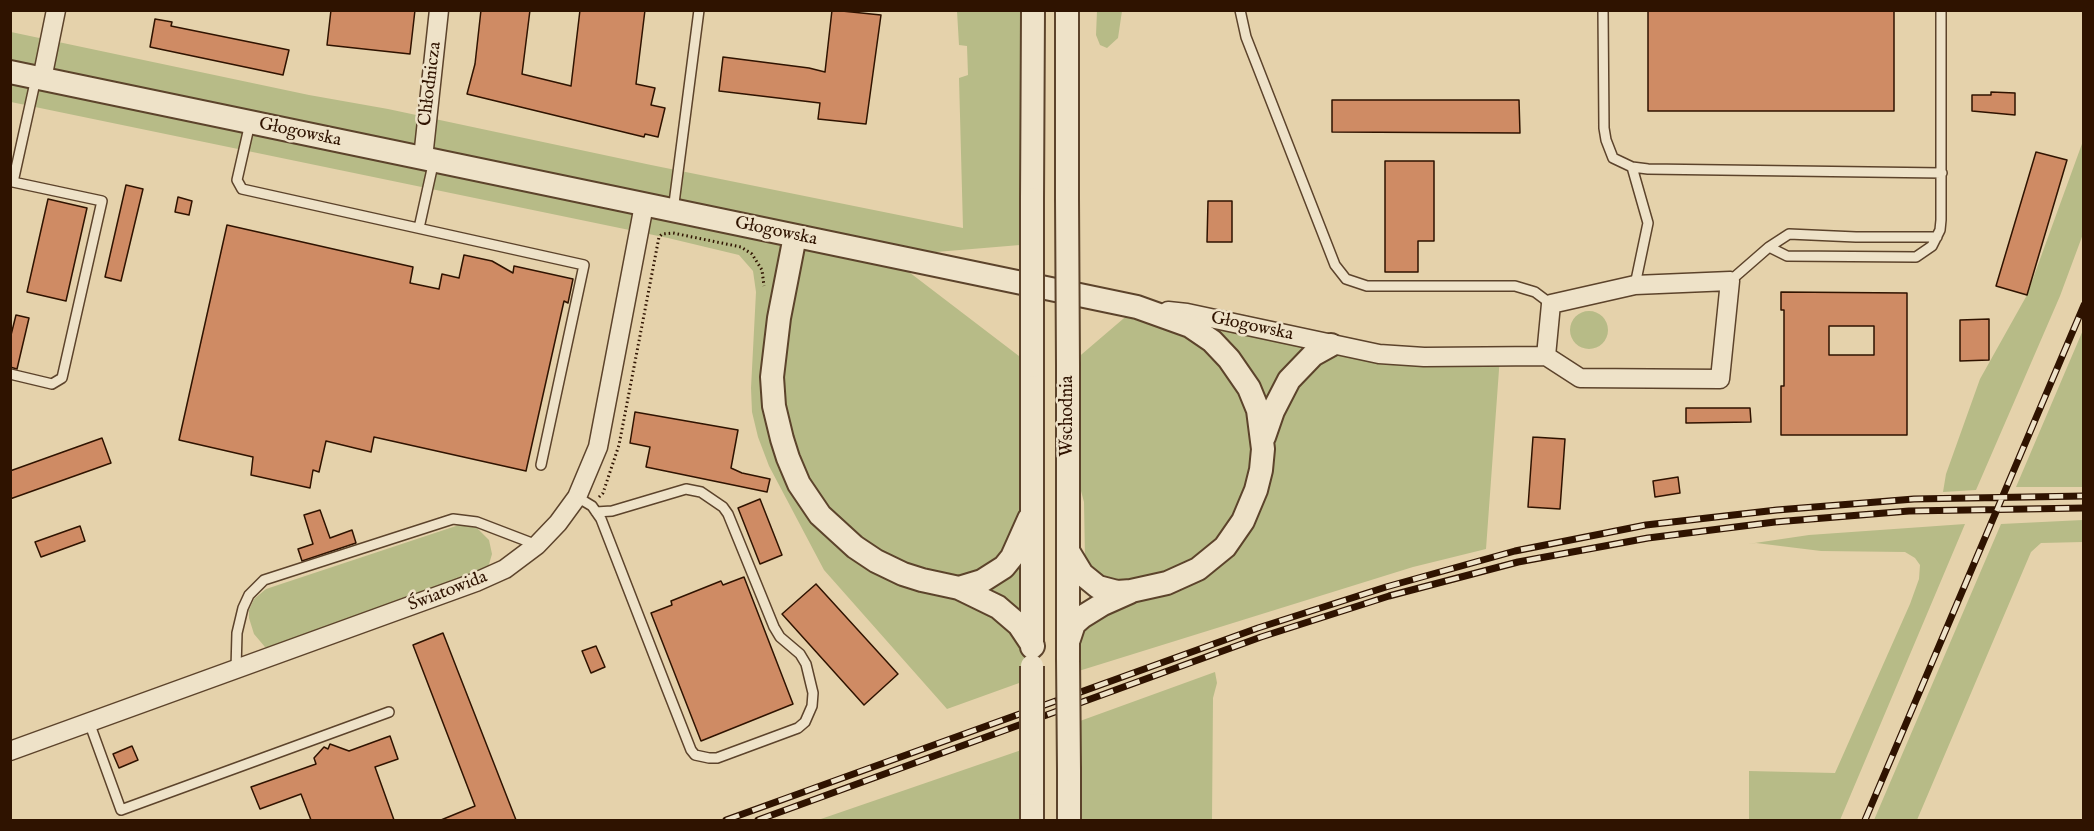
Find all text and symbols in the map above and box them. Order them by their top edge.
street label: Chłodnicza [415,41,447,127]
street label: Głogowska [257,114,343,152]
street label: Głogowska [733,213,819,251]
street label: Głogowska [1209,308,1295,346]
street label: Wschodnia [1057,375,1079,457]
street label: Światowida [405,567,491,617]

